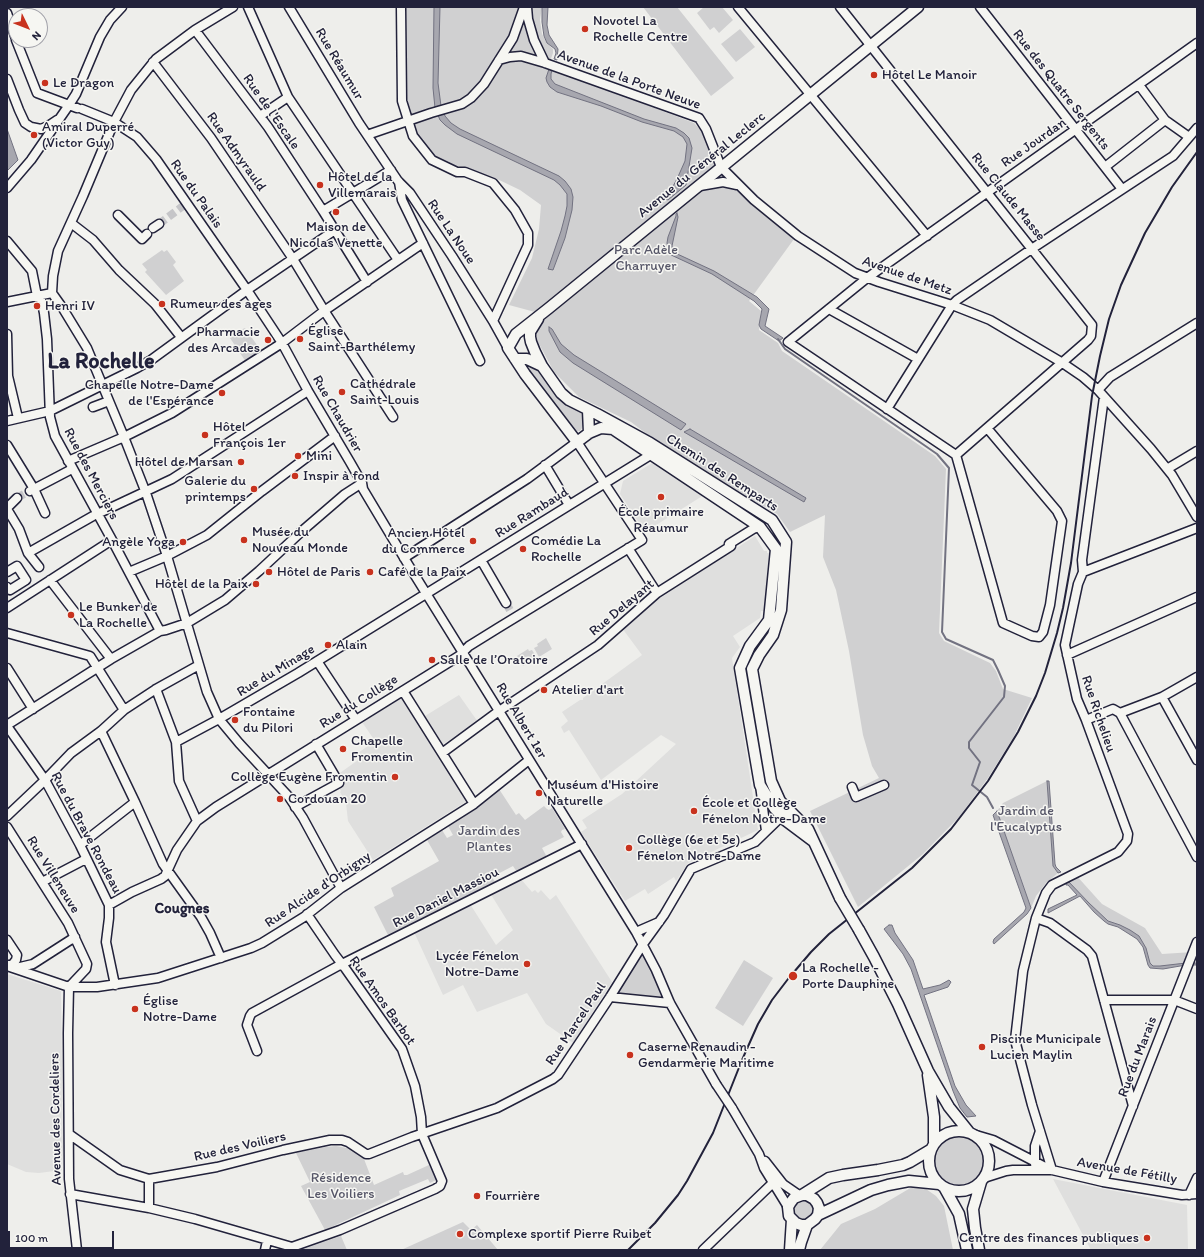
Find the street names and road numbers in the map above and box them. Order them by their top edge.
street label: Rue Réaumur [311,25,367,103]
street label: Rue des Quatre Sergents [1009,26,1113,154]
street label: Avenue de la Porte Neuve [555,46,703,114]
street label: Rue de l'Escale [239,71,303,153]
street label: Avenue du Général Leclerc [635,108,769,222]
street label: Rue Admyrauld [203,109,269,195]
street label: Rue Jourdan [998,114,1070,172]
street label: Rue Claude Masse [967,149,1049,245]
street label: Rue du Palais [166,156,226,232]
street label: Rue La Noue [423,196,479,268]
street label: Avenue de Metz [860,253,954,299]
street label: Rue Chaudrier [308,372,366,456]
street label: Rue des Merciers [60,425,122,523]
street label: Chemin des Remparts [663,430,781,516]
street label: Rue Rambaud [492,484,572,542]
street label: Rue Delayant [586,576,658,640]
street label: Rue du Minage [234,641,318,701]
street label: Rue du Collège [317,671,401,733]
street label: Rue Richelieu [1077,673,1119,755]
street label: Rue Albert 1er [492,680,550,762]
street label: Rue du Brave Rondeau [47,769,125,897]
street label: Rue Villeneuve [23,833,83,917]
street label: Rue Alcide d'Orbigny [262,848,374,932]
street label: Rue Daniel Massiou [390,864,502,932]
street label: Rue Amos Barbot [345,953,419,1049]
street label: Rue Marcel Paul [542,979,610,1069]
street label: Rue du Marais [1115,1014,1161,1100]
street label: Avenue des Cordeliers [46,1053,66,1185]
street label: Rue des Voiliers [192,1128,288,1166]
street label: Avenue de Fétilly [1076,1154,1178,1188]

